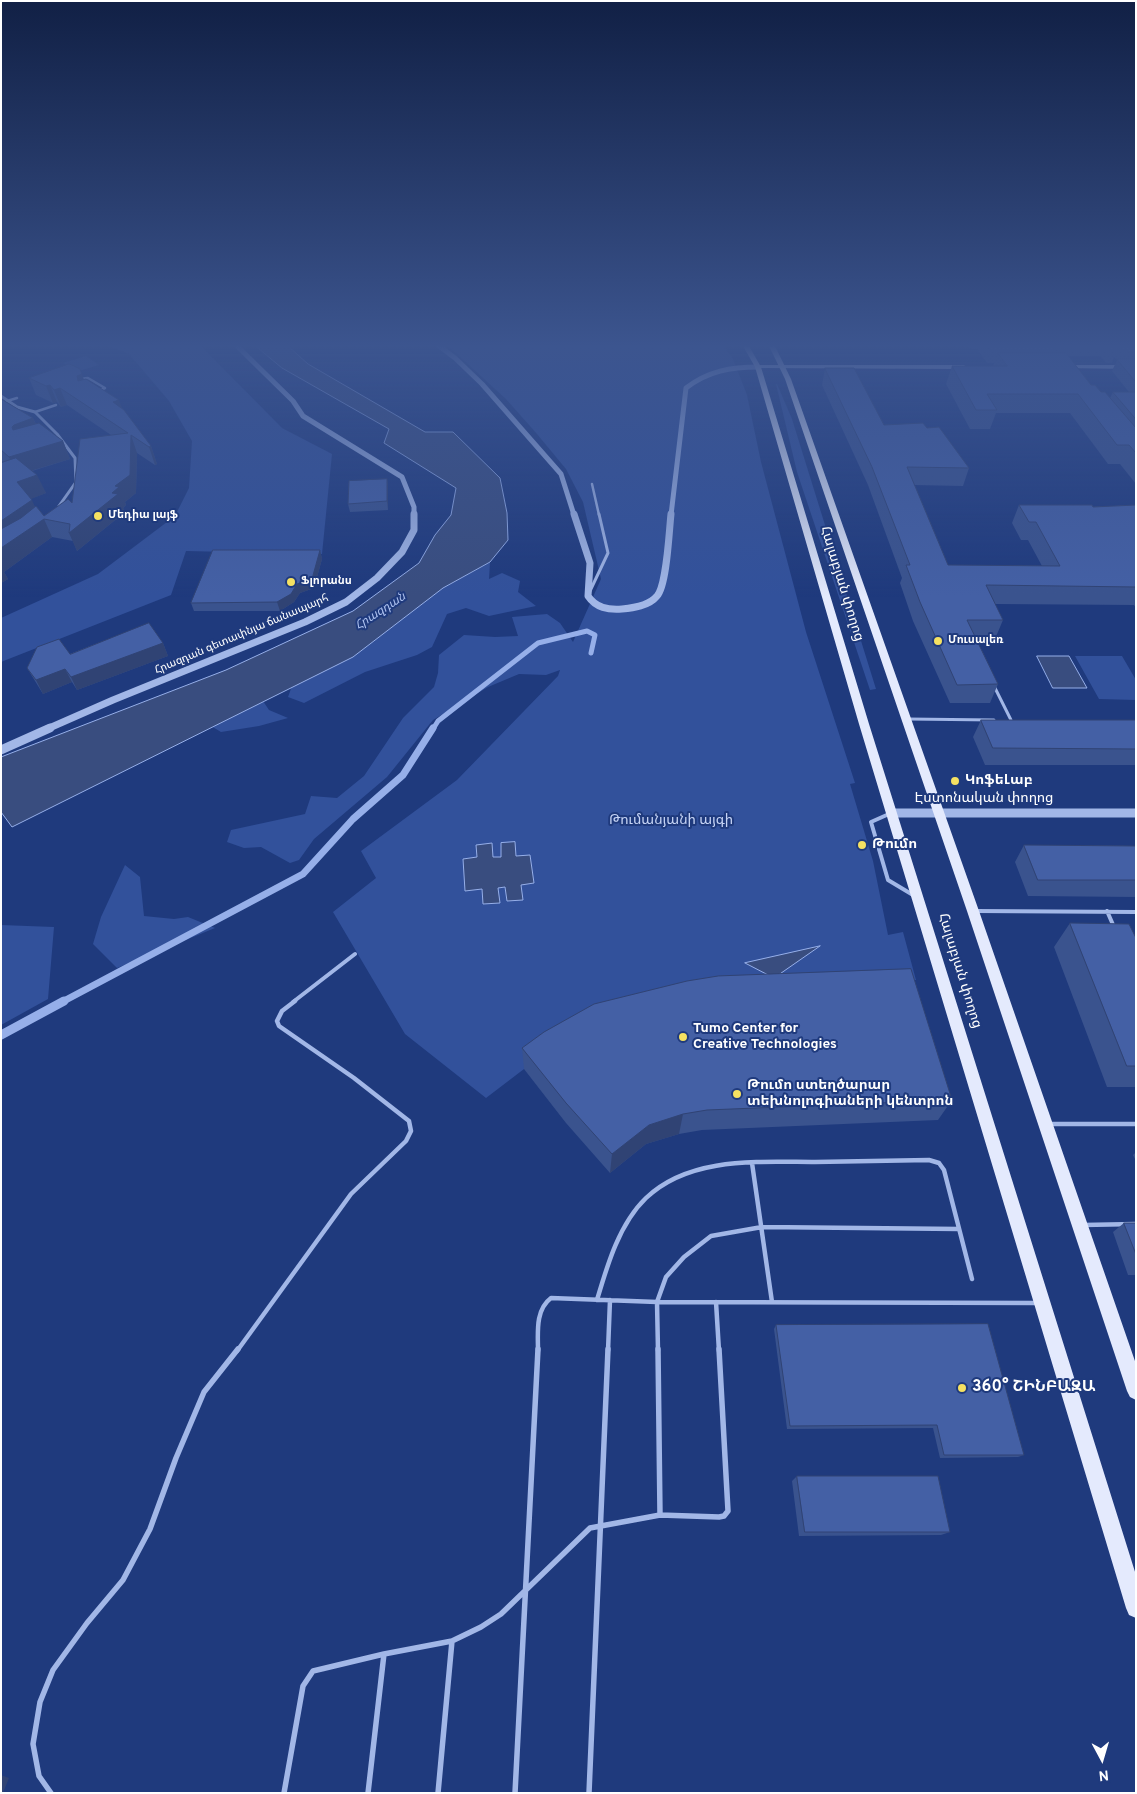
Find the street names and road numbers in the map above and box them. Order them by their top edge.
street label: Հալաբյան փողոց [815,524,867,644]
street label: Հրազդան գետափնյա ճանապարհ [153,592,331,678]
street label: Էստոնական փողոց [915,791,1053,807]
street label: Հալաբյան փողոց [933,911,985,1031]

